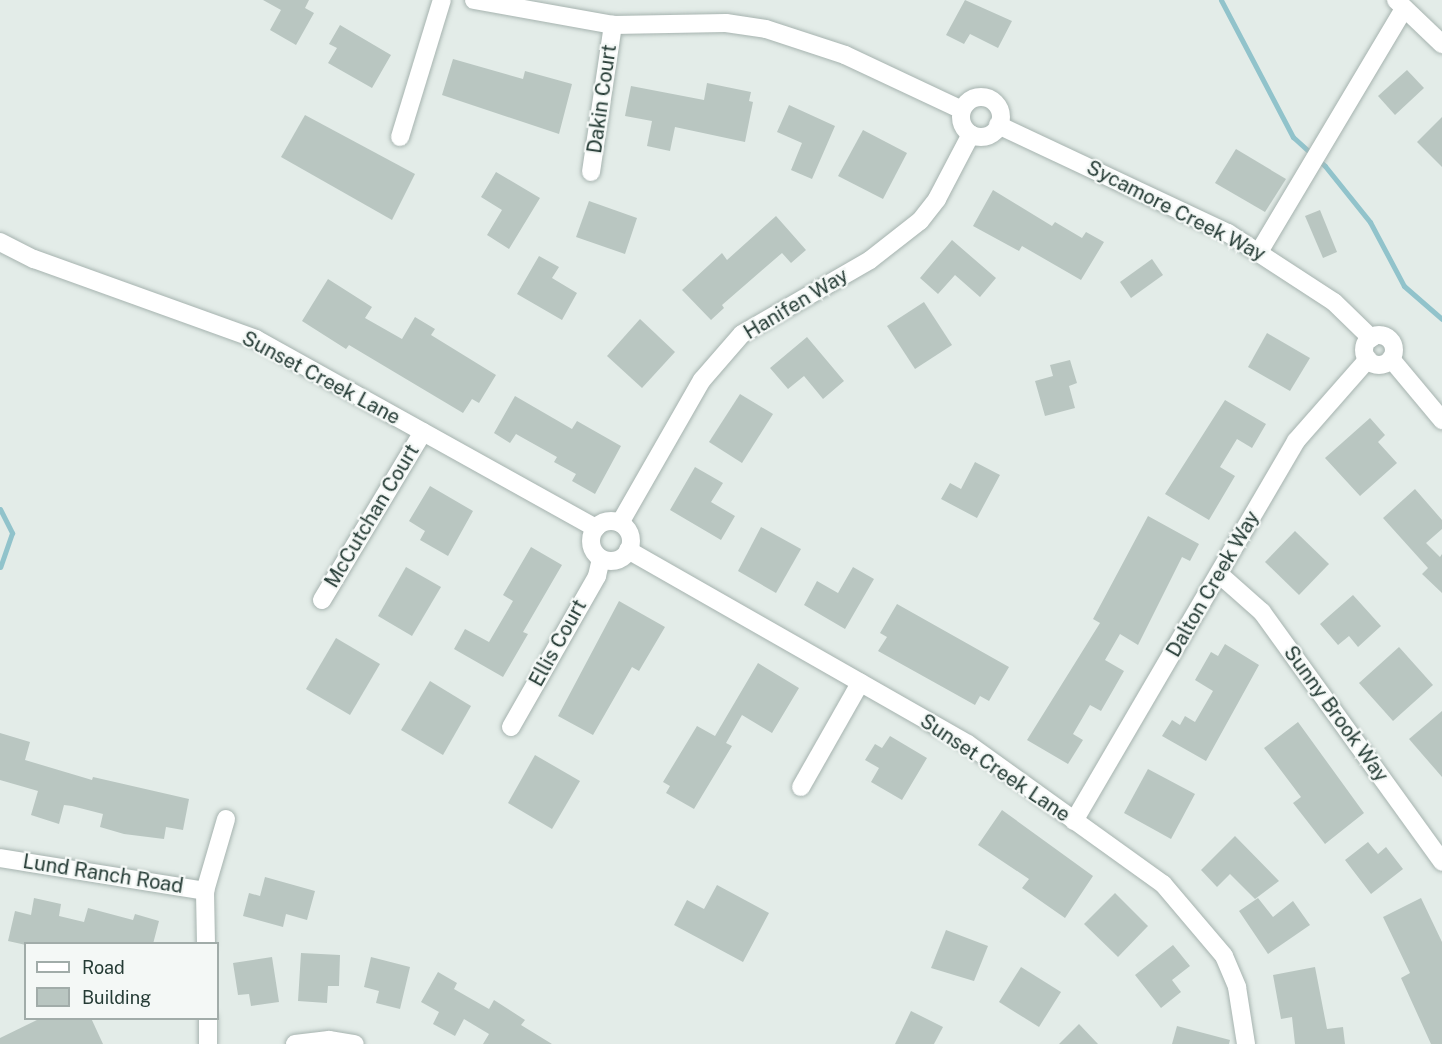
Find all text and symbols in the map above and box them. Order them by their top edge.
street label: Dakin Court [582,43,622,155]
street label: Sycamore Creek Way [1082,155,1270,267]
street label: Hanifen Way [739,263,853,345]
street label: Sunset Creek Lane [238,326,404,430]
street label: McCutchan Court [320,440,424,592]
street label: Dalton Creek Way [1161,506,1265,662]
street label: Ellis Court [524,595,592,691]
street label: Sunny Brook Way [1278,641,1394,787]
street label: Sunset Creek Lane [916,709,1074,827]
street label: Lund Ranch Road [21,849,185,899]
legend [24,942,219,1020]
text: Road [82,957,125,978]
text: Building [82,987,151,1008]

